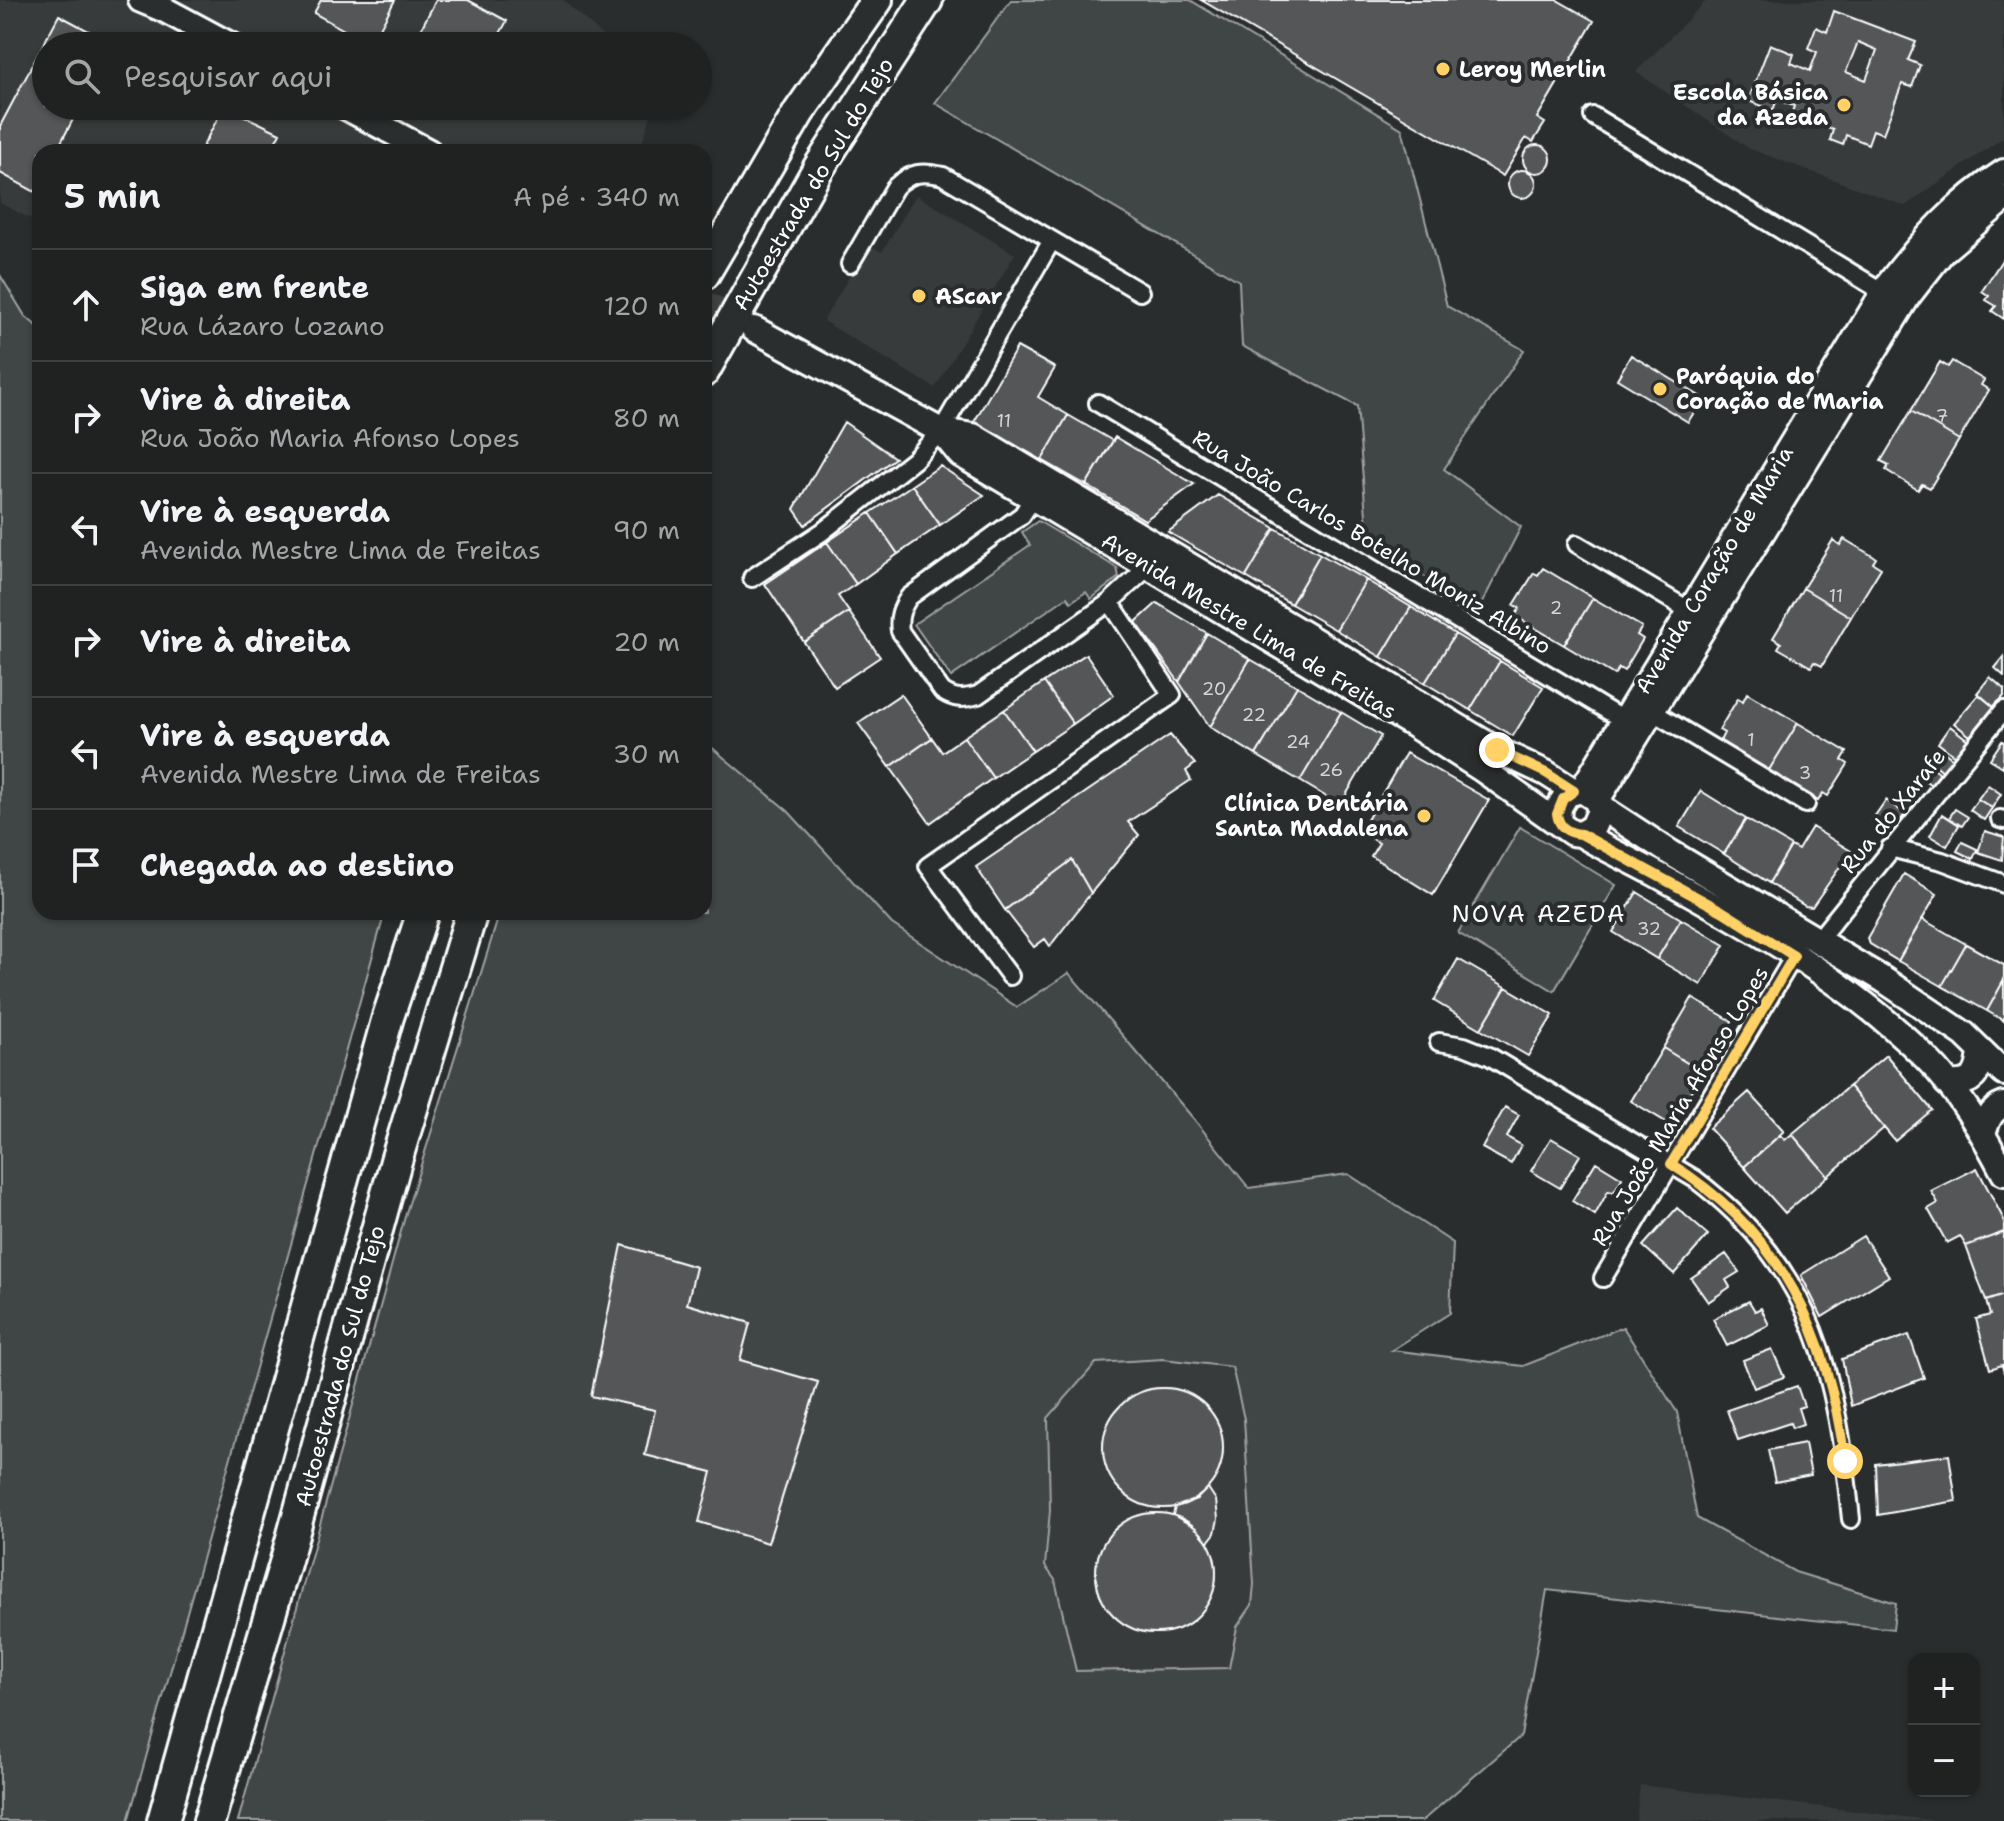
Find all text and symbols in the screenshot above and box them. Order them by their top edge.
search box [32,32,712,120]
street label: Autoestrada do Sul do Tejo [726,52,900,316]
icon: search [60,54,104,98]
place label: Leroy Merlin [1459,55,1606,84]
text: Pesquisar aqui [124,56,333,97]
marker: Leroy Merlin [1434,60,1452,78]
place label: Escola Básica da Azeda [1673,78,1828,132]
marker: Escola Básica da Azeda [1835,96,1853,114]
text: 5 min [64,173,161,219]
text: A pé · 340 m [513,179,680,214]
text: Siga em frente [140,267,369,308]
place label: AScar [935,282,1002,311]
icon: ahead [64,283,108,327]
marker: AScar [910,287,928,305]
text: 120 m [604,288,680,323]
text: Rua Lázaro Lozano [140,308,385,343]
place label: Paróquia do Coração de Maria [1676,362,1884,416]
text: Vire à direita [140,379,351,420]
marker: Paróquia do Coração de Maria [1651,380,1669,398]
icon: right [64,395,108,439]
text: 80 m [613,400,680,435]
house number: 7 [1936,404,1948,428]
house number: 11 [997,409,1011,433]
text: Rua João Maria Afonso Lopes [140,420,520,455]
street label: Rua João Carlos Botelho Moniz Albino [1187,423,1557,661]
street label: Avenida Coração de Maria [1628,440,1800,699]
text: Vire à esquerda [140,491,390,532]
icon: left [64,507,108,551]
text: 90 m [613,512,680,547]
street label: Avenida Mestre Lima de Freitas [1096,526,1402,726]
text: Avenida Mestre Lima de Freitas [140,532,541,567]
house number: 11 [1829,584,1843,608]
house number: 2 [1550,596,1562,620]
icon: right [64,619,108,663]
text: Vire à direita [140,621,351,662]
text: 20 m [613,624,680,659]
house number: 20 [1202,677,1226,701]
house number: 22 [1242,703,1266,727]
text: Vire à esquerda [140,715,390,756]
house number: 1 [1747,728,1755,752]
house number: 24 [1286,730,1310,754]
icon: left [64,731,108,775]
route end [1479,732,1515,768]
text: 30 m [613,736,680,771]
street label: Rua do Xarafe [1834,743,1952,879]
text: Avenida Mestre Lima de Freitas [140,756,541,791]
house number: 26 [1319,758,1343,782]
house number: 3 [1799,761,1811,785]
place label: Clínica Dentária Santa Madalena [1215,789,1408,843]
marker: Clínica Dentária Santa Madalena [1415,807,1433,825]
icon: arrive [64,843,108,887]
text: Chegada ao destino [140,845,455,886]
district label: NOVA AZEDA [1452,898,1626,930]
house number: 32 [1637,917,1661,941]
street label: Rua João Maria Afonso Lopes [1585,961,1775,1251]
street label: Autoestrada do Sul do Tejo [288,1222,392,1510]
route start [1827,1443,1863,1479]
map controls [1908,1653,1980,1797]
button: + [1908,1653,1980,1725]
button: − [1908,1725,1980,1797]

